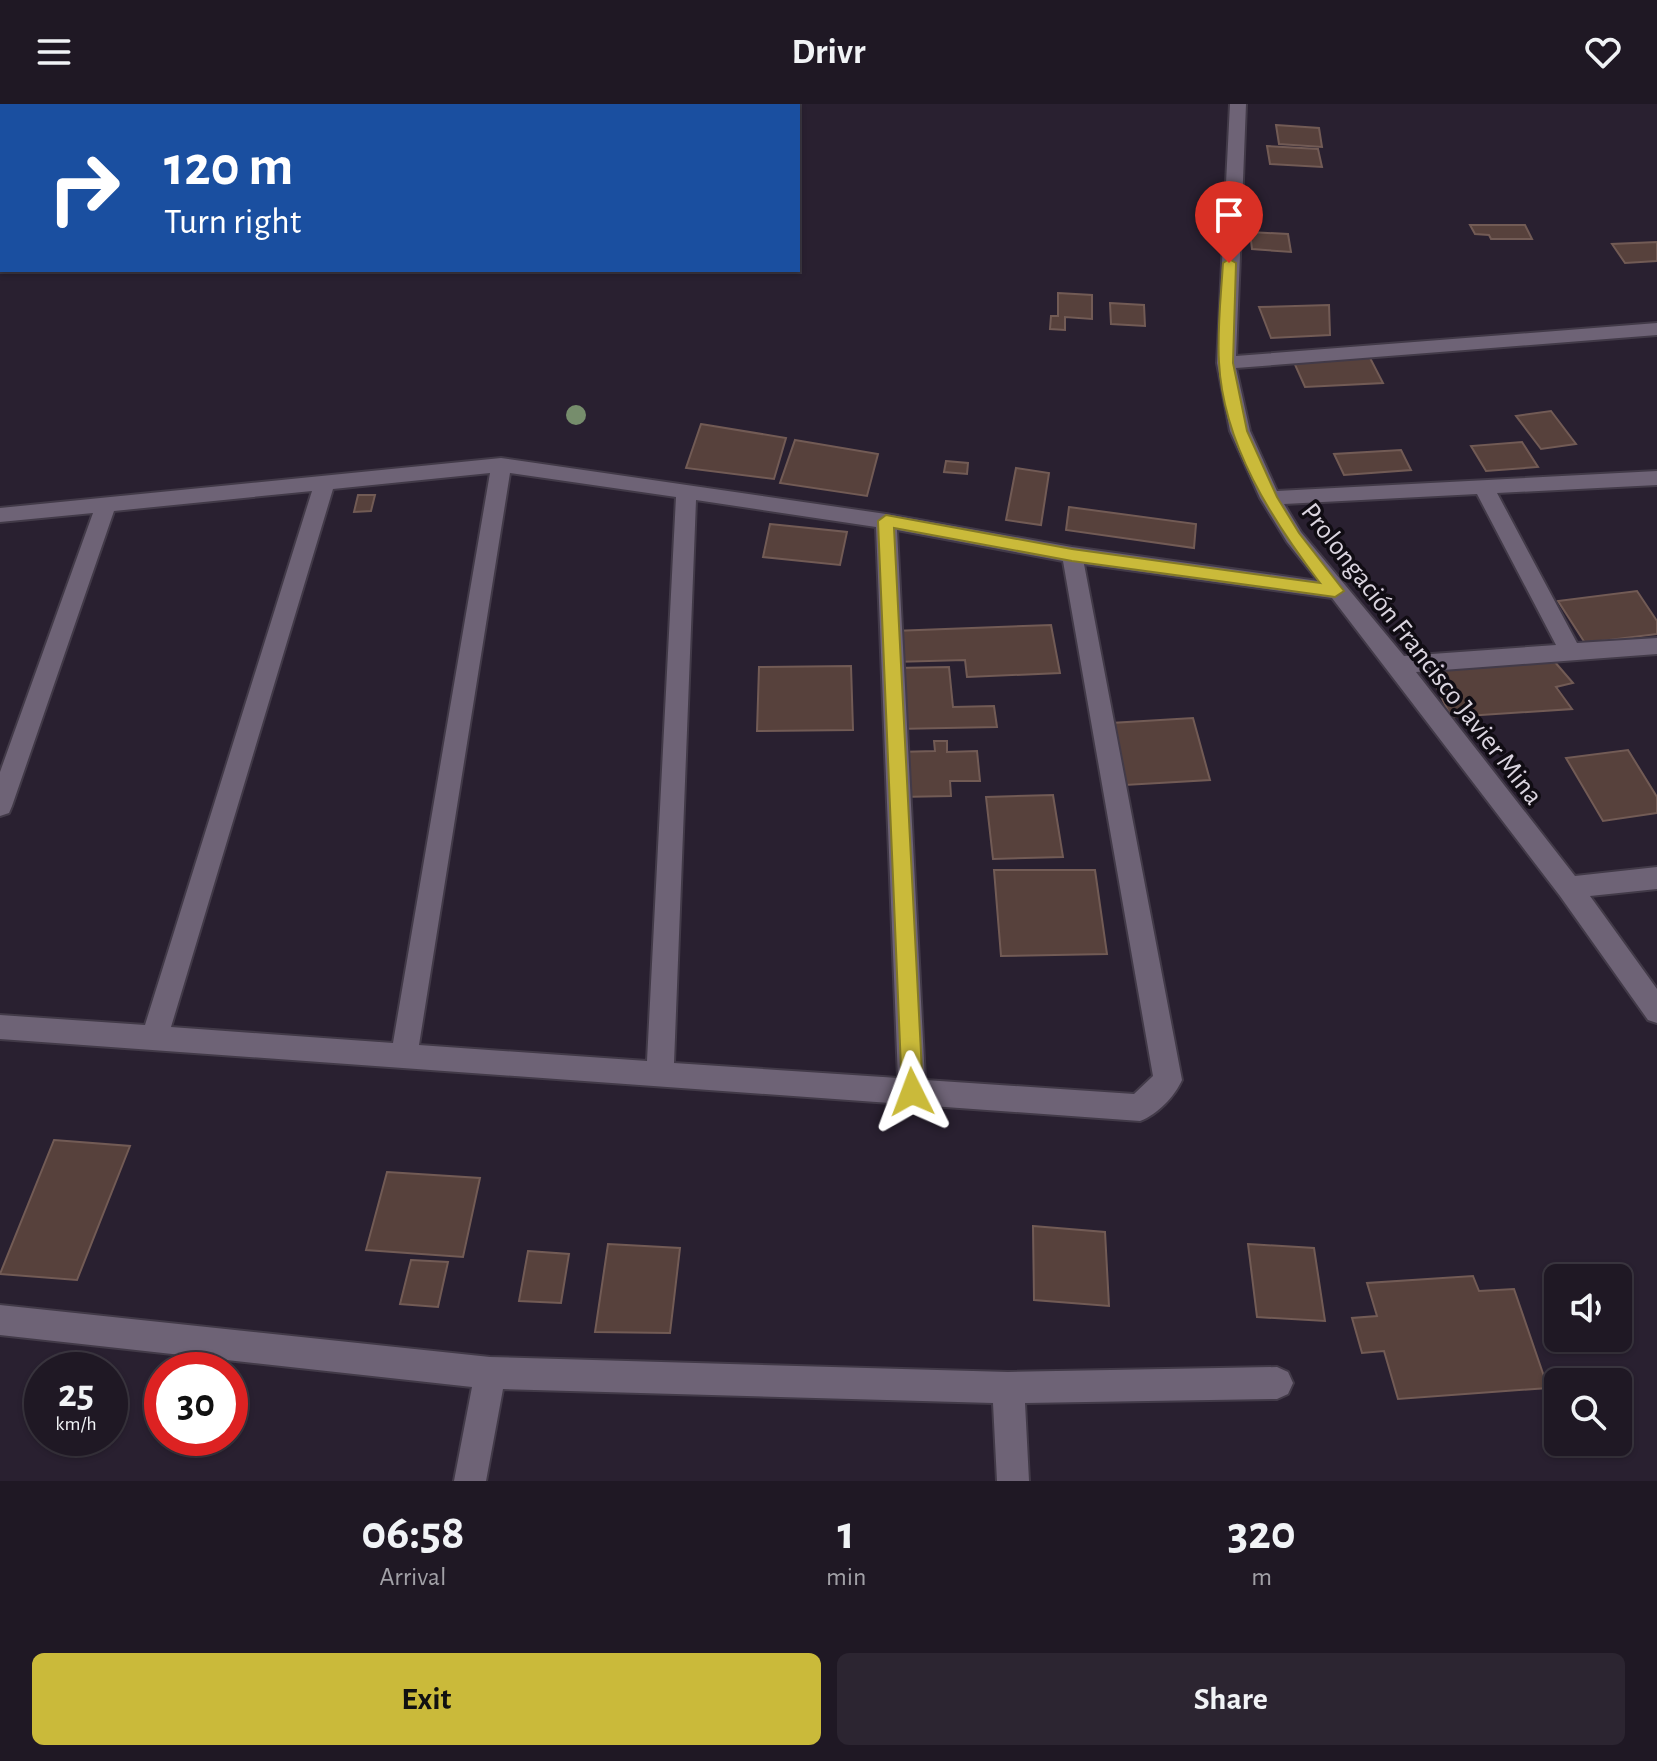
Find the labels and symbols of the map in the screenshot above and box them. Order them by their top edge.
pin [1195,181,1263,263]
street label: Prolongación Francisco Javier Mina [1295,498,1548,810]
position arrow [870,1050,954,1134]
speed limit sign: 30 [144,1352,248,1456]

